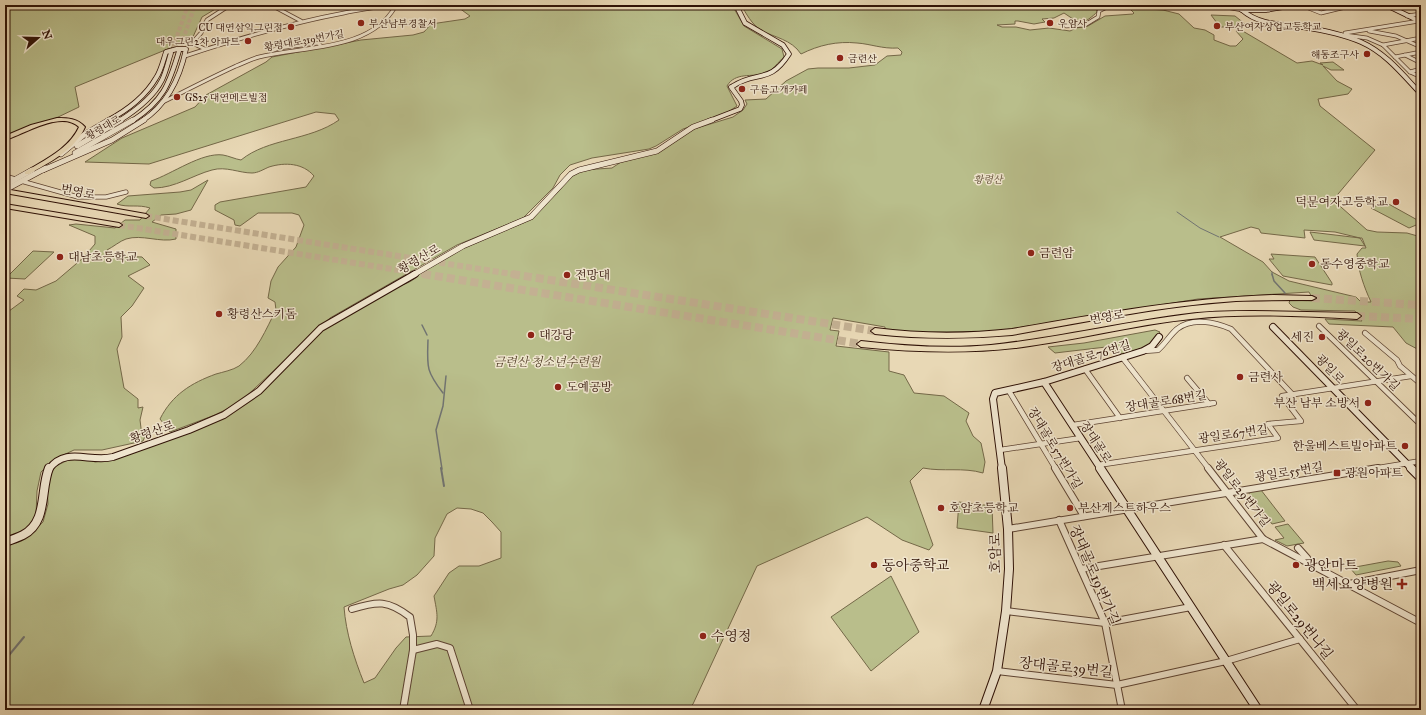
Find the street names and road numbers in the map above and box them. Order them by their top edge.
street label: 황령대로319번가길 [262,28,345,54]
street label: 황령대로 [83,113,124,143]
street label: 번영로 [60,182,97,202]
street label: 황령산로 [395,241,443,277]
street label: 번영로 [1089,307,1126,327]
street label: 광일로20번가길 [1333,326,1403,394]
street label: 장대골로76번길 [1050,337,1132,375]
street label: 광일로 [1313,352,1347,387]
street label: 장대골로68번길 [1124,388,1208,414]
street label: 장대골로57번가길 [1025,404,1085,492]
street label: 황령산로 [128,418,177,446]
street label: 장대골로 [1078,419,1115,466]
street label: 광일로67번길 [1197,422,1269,446]
street label: 광일로29번가길 [1211,456,1273,530]
street label: 광일로55번길 [1254,460,1324,484]
street label: 장대골로19번가길 [1066,522,1123,628]
street label: 호암로 [987,532,1004,573]
street label: 광일로29번나길 [1263,578,1336,663]
street label: 장대골로39번길 [1018,654,1114,681]

